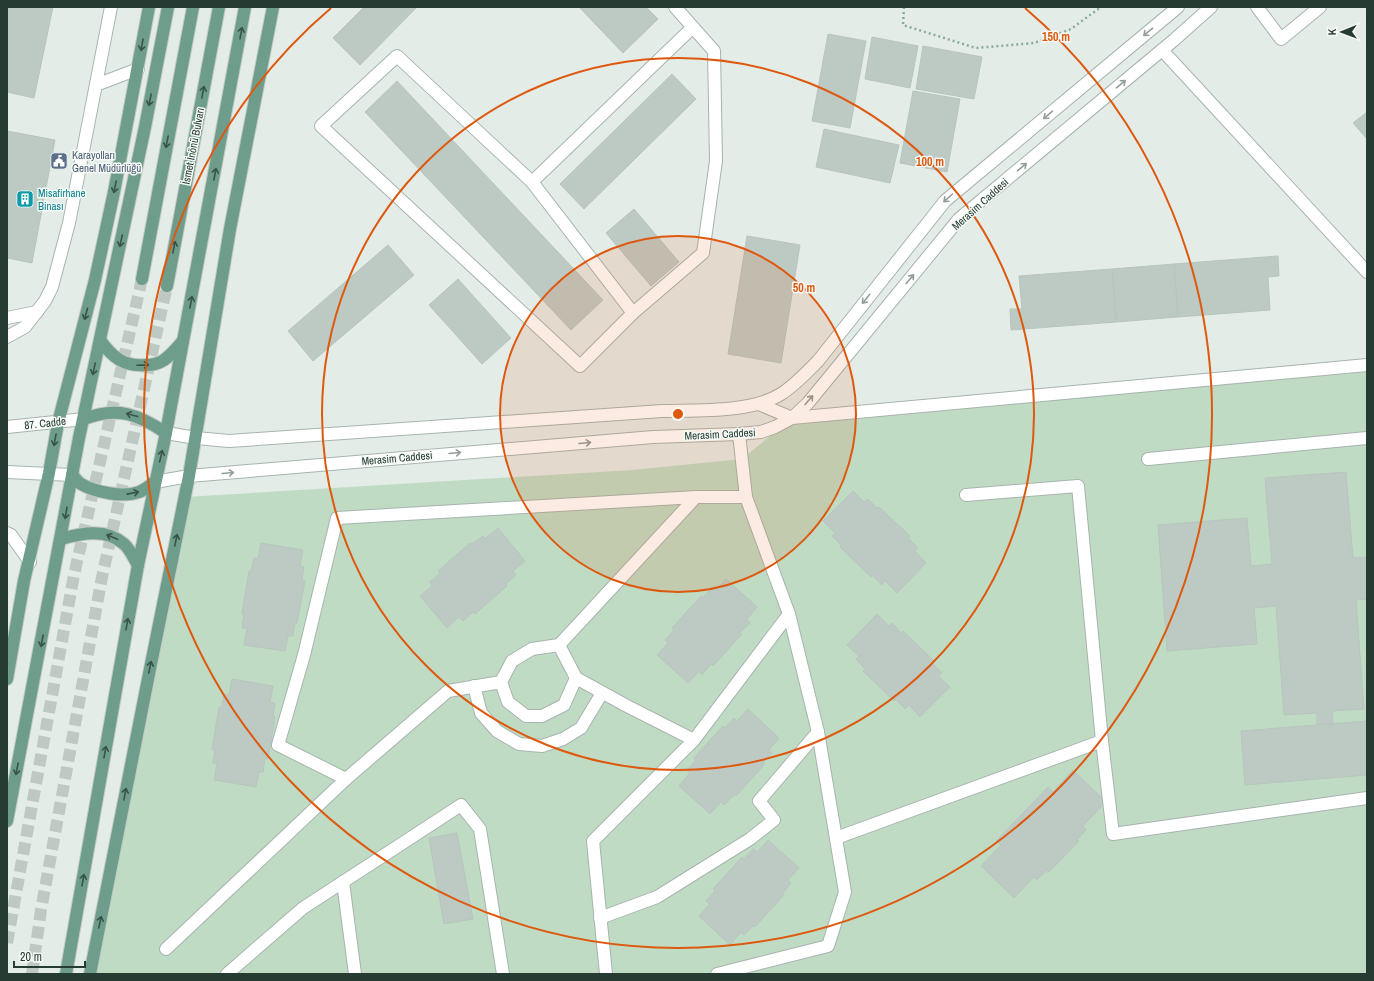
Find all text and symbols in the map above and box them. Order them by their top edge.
north arrow [1322,12,1362,52]
one-way arrow [237,27,245,40]
one-way arrow [1143,27,1153,36]
text: K [1325,28,1339,36]
text: 150 m [1042,29,1070,45]
one-way arrow [138,38,146,51]
one-way arrow [1116,80,1127,89]
one-way arrow [199,86,207,99]
one-way arrow [146,93,154,106]
street label: İsmet İnönü Bulvarı [179,107,207,185]
one-way arrow [1043,111,1053,120]
one-way arrow [163,135,171,148]
place label: Karayolları Genel Müdürlüğü [72,148,141,175]
public building icon: Karayolları Genel Müdürlüğü [49,151,69,171]
text: 100 m [916,154,944,170]
one-way arrow [1016,163,1027,172]
one-way arrow [211,168,219,181]
street label: Merasim Caddesi [949,175,1011,233]
one-way arrow [111,180,119,193]
place label: Misafirhane Binası [38,186,86,213]
building icon: Misafirhane Binası [15,189,35,209]
one-way arrow [943,194,953,203]
one-way arrow [116,235,124,248]
one-way arrow [170,241,178,254]
one-way arrow [906,273,915,284]
text: 50 m [793,280,815,296]
one-way arrow [862,294,871,305]
one-way arrow [187,296,195,309]
one-way arrow [82,307,90,320]
one-way arrow [90,362,98,375]
one-way arrow [136,362,149,369]
one-way arrow [805,395,814,406]
centre of rings [671,407,685,421]
one-way arrow [126,411,139,418]
street label: 87. Cadde [24,414,66,432]
street label: Merasim Caddesi [684,425,756,443]
one-way arrow [51,433,59,446]
one-way arrow [578,439,591,446]
street label: Merasim Caddesi [361,448,433,468]
one-way arrow [158,450,165,463]
one-way arrow [448,450,461,457]
one-way arrow [221,469,234,477]
one-way arrow [127,489,140,497]
one-way arrow [61,507,69,520]
one-way arrow [107,533,119,541]
one-way arrow [173,533,181,546]
one-way arrow [124,618,132,631]
one-way arrow [37,634,45,647]
one-way arrow [146,661,154,674]
one-way arrow [101,746,109,759]
one-way arrow [13,762,21,775]
one-way arrow [122,788,130,801]
one-way arrow [79,874,87,887]
one-way arrow [96,916,104,929]
scale bar [14,943,85,969]
text: 20 m [20,949,42,965]

